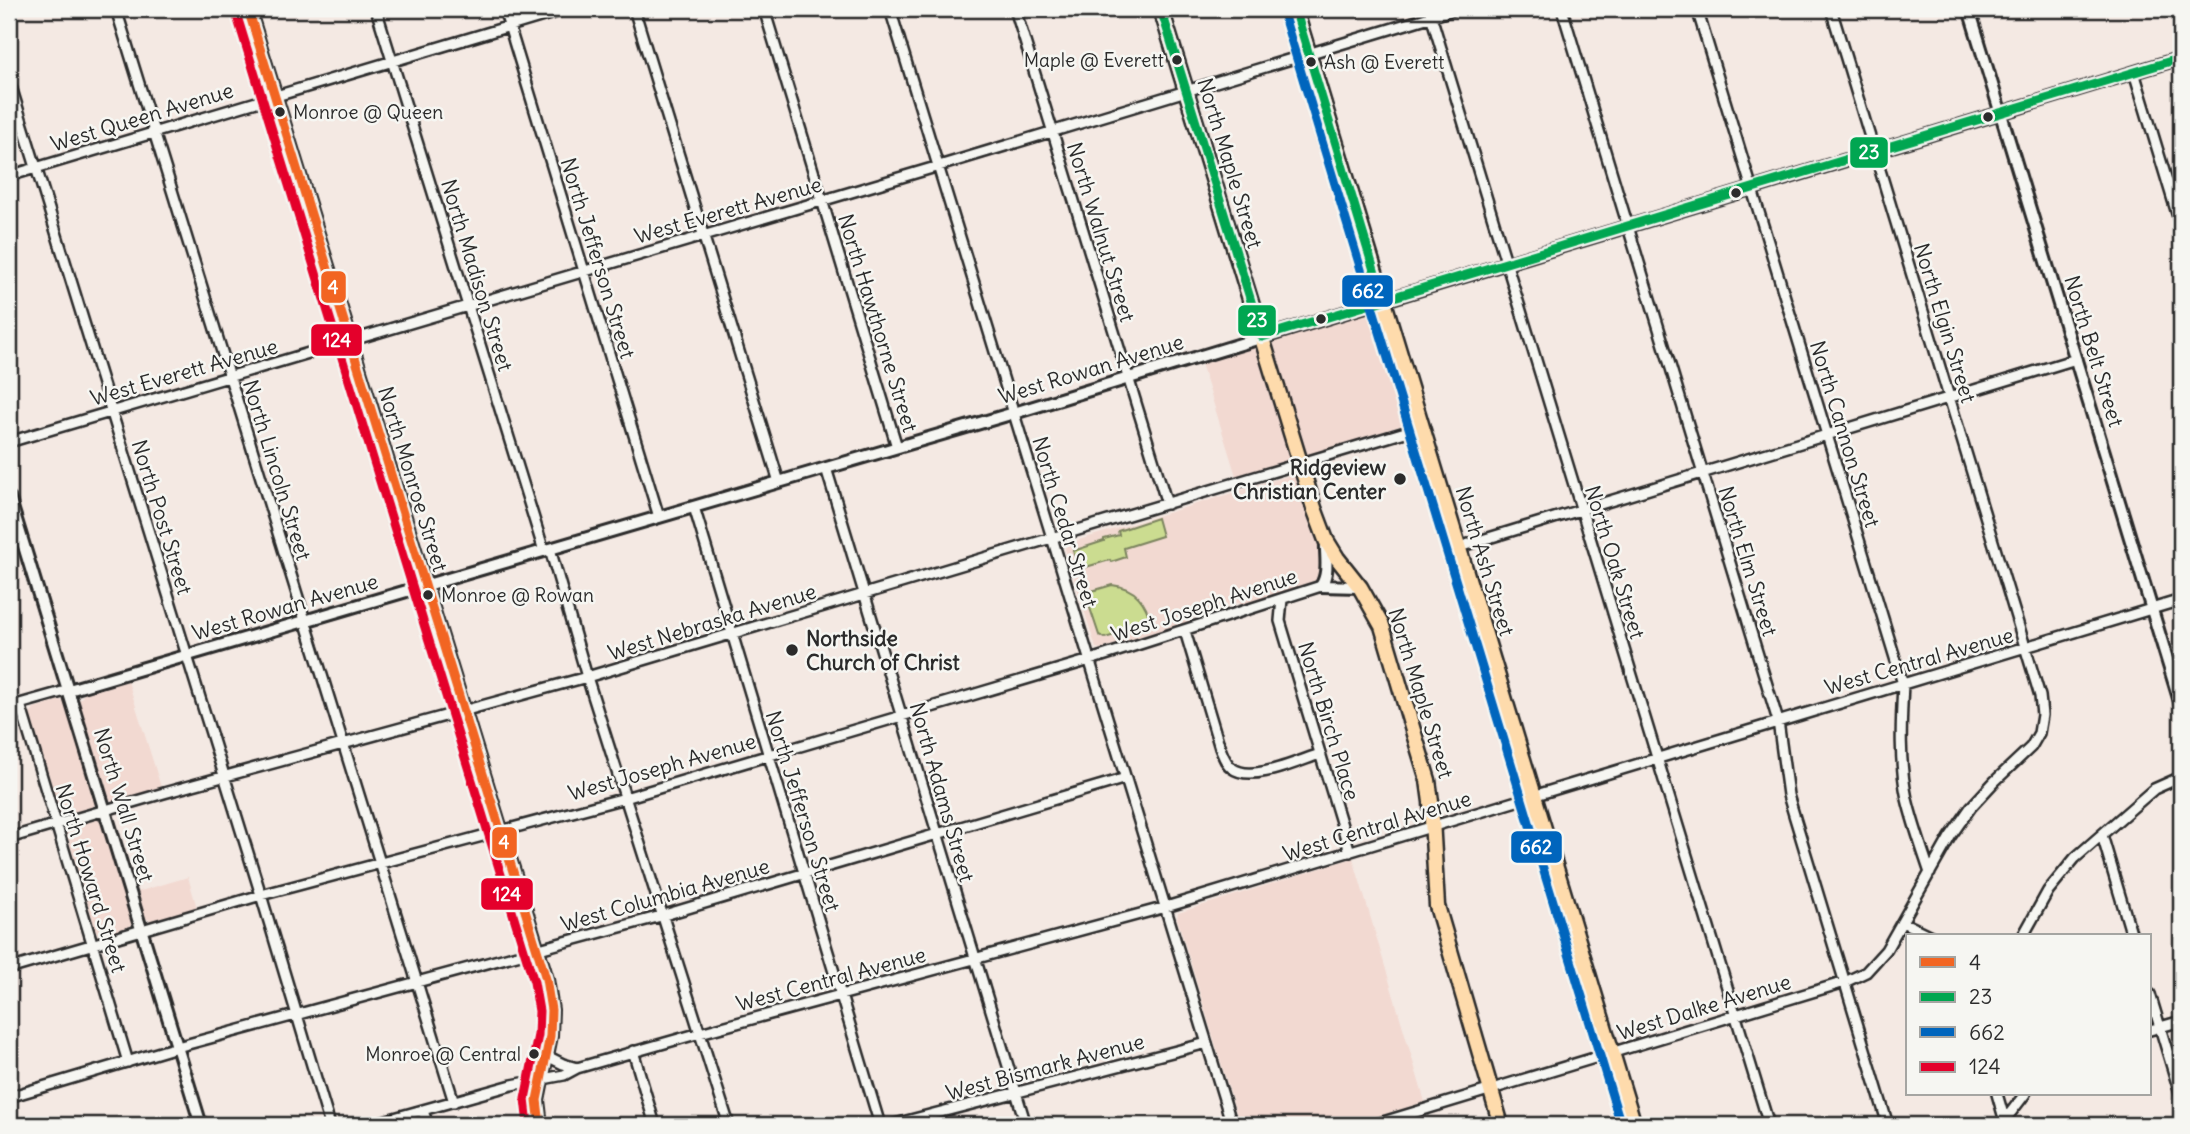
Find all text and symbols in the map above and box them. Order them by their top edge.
place label: Maple @ Everett [1024,48,1164,72]
place label: Ash @ Everett [1324,50,1445,74]
marker: Maple @ Everett [1170,53,1184,67]
marker: Ash @ Everett [1304,55,1318,69]
street label: North Maple Street [1191,75,1269,251]
street label: West Queen Avenue [47,76,237,158]
place label: Monroe @ Queen [293,100,443,124]
marker: Monroe @ Queen [273,105,287,119]
unlabelled marker [1981,110,1995,124]
line badge: 23 [1849,136,1889,169]
street label: North Walnut Street [1061,139,1141,325]
text: 23 [1858,140,1880,164]
street label: North Jefferson Street [555,154,641,362]
street label: West Everett Avenue [631,170,825,250]
street label: North Madison Street [435,176,519,374]
unlabelled marker [1729,186,1743,200]
street label: North Hawthorne Street [832,211,924,435]
street label: North Elgin Street [1908,240,1982,406]
line badge: 4 [320,270,347,304]
street label: North Belt Street [2058,272,2130,430]
line badge: 662 [1341,274,1394,308]
text: 4 [328,275,339,299]
text: 662 [1352,279,1384,303]
line badge: 23 [1237,304,1277,337]
text: 23 [1246,308,1268,332]
unlabelled marker [1314,312,1328,326]
line badge: 124 [310,323,363,357]
text: 124 [323,328,351,352]
street label: West Rowan Avenue [995,328,1187,410]
street label: West Everett Avenue [87,332,281,412]
street label: North Cannon Street [1804,337,1886,531]
street label: North Lincoln Street [237,376,317,564]
street label: North Monroe Street [372,383,454,575]
street label: North Cedar Street [1026,433,1104,611]
street label: North Post Street [126,436,198,598]
place label: Ridgeview Christian Center [1233,454,1386,505]
marker: Ridgeview Christian Center [1392,471,1408,487]
street label: North Oak Street [1579,482,1651,642]
street label: North Ash Street [1449,483,1521,639]
street label: North Elm Street [1712,483,1784,639]
street label: West Joseph Avenue [1108,562,1300,648]
street label: West Rowan Avenue [189,568,381,646]
street label: West Nebraska Avenue [605,577,819,667]
place label: Monroe @ Rowan [441,583,594,607]
marker: Monroe @ Rowan [421,588,435,602]
street label: North Maple Street [1382,605,1460,781]
street label: West Central Avenue [1821,621,2017,701]
place label: Northside Church of Christ [806,625,961,676]
street label: North Birch Place [1292,638,1366,804]
marker: Northside Church of Christ [784,642,800,658]
street label: North Adams Street [903,699,981,885]
street label: North Jefferson Street [760,707,846,915]
street label: North Wall Street [88,725,160,885]
street label: West Joseph Avenue [565,727,759,807]
street label: North Howard Street [49,780,133,976]
street label: West Central Avenue [1280,785,1474,867]
line badge: 4 [491,826,518,859]
text: 4 [499,830,510,854]
line badge: 662 [1510,830,1563,864]
text: 662 [1520,835,1552,859]
street label: West Columbia Avenue [558,852,772,938]
line badge: 124 [480,877,534,911]
text: 124 [493,882,521,906]
legend [1906,934,2152,1096]
street label: West Central Avenue [733,941,929,1017]
text: 4 [1969,949,1981,976]
street label: West Dalke Avenue [1614,968,1794,1046]
text: 23 [1969,983,1992,1010]
text: 662 [1969,1019,2005,1046]
street label: West Bismark Avenue [943,1028,1147,1106]
place label: Monroe @ Central [365,1042,521,1066]
marker: Monroe @ Central [527,1047,541,1061]
text: 124 [1969,1053,2001,1080]

